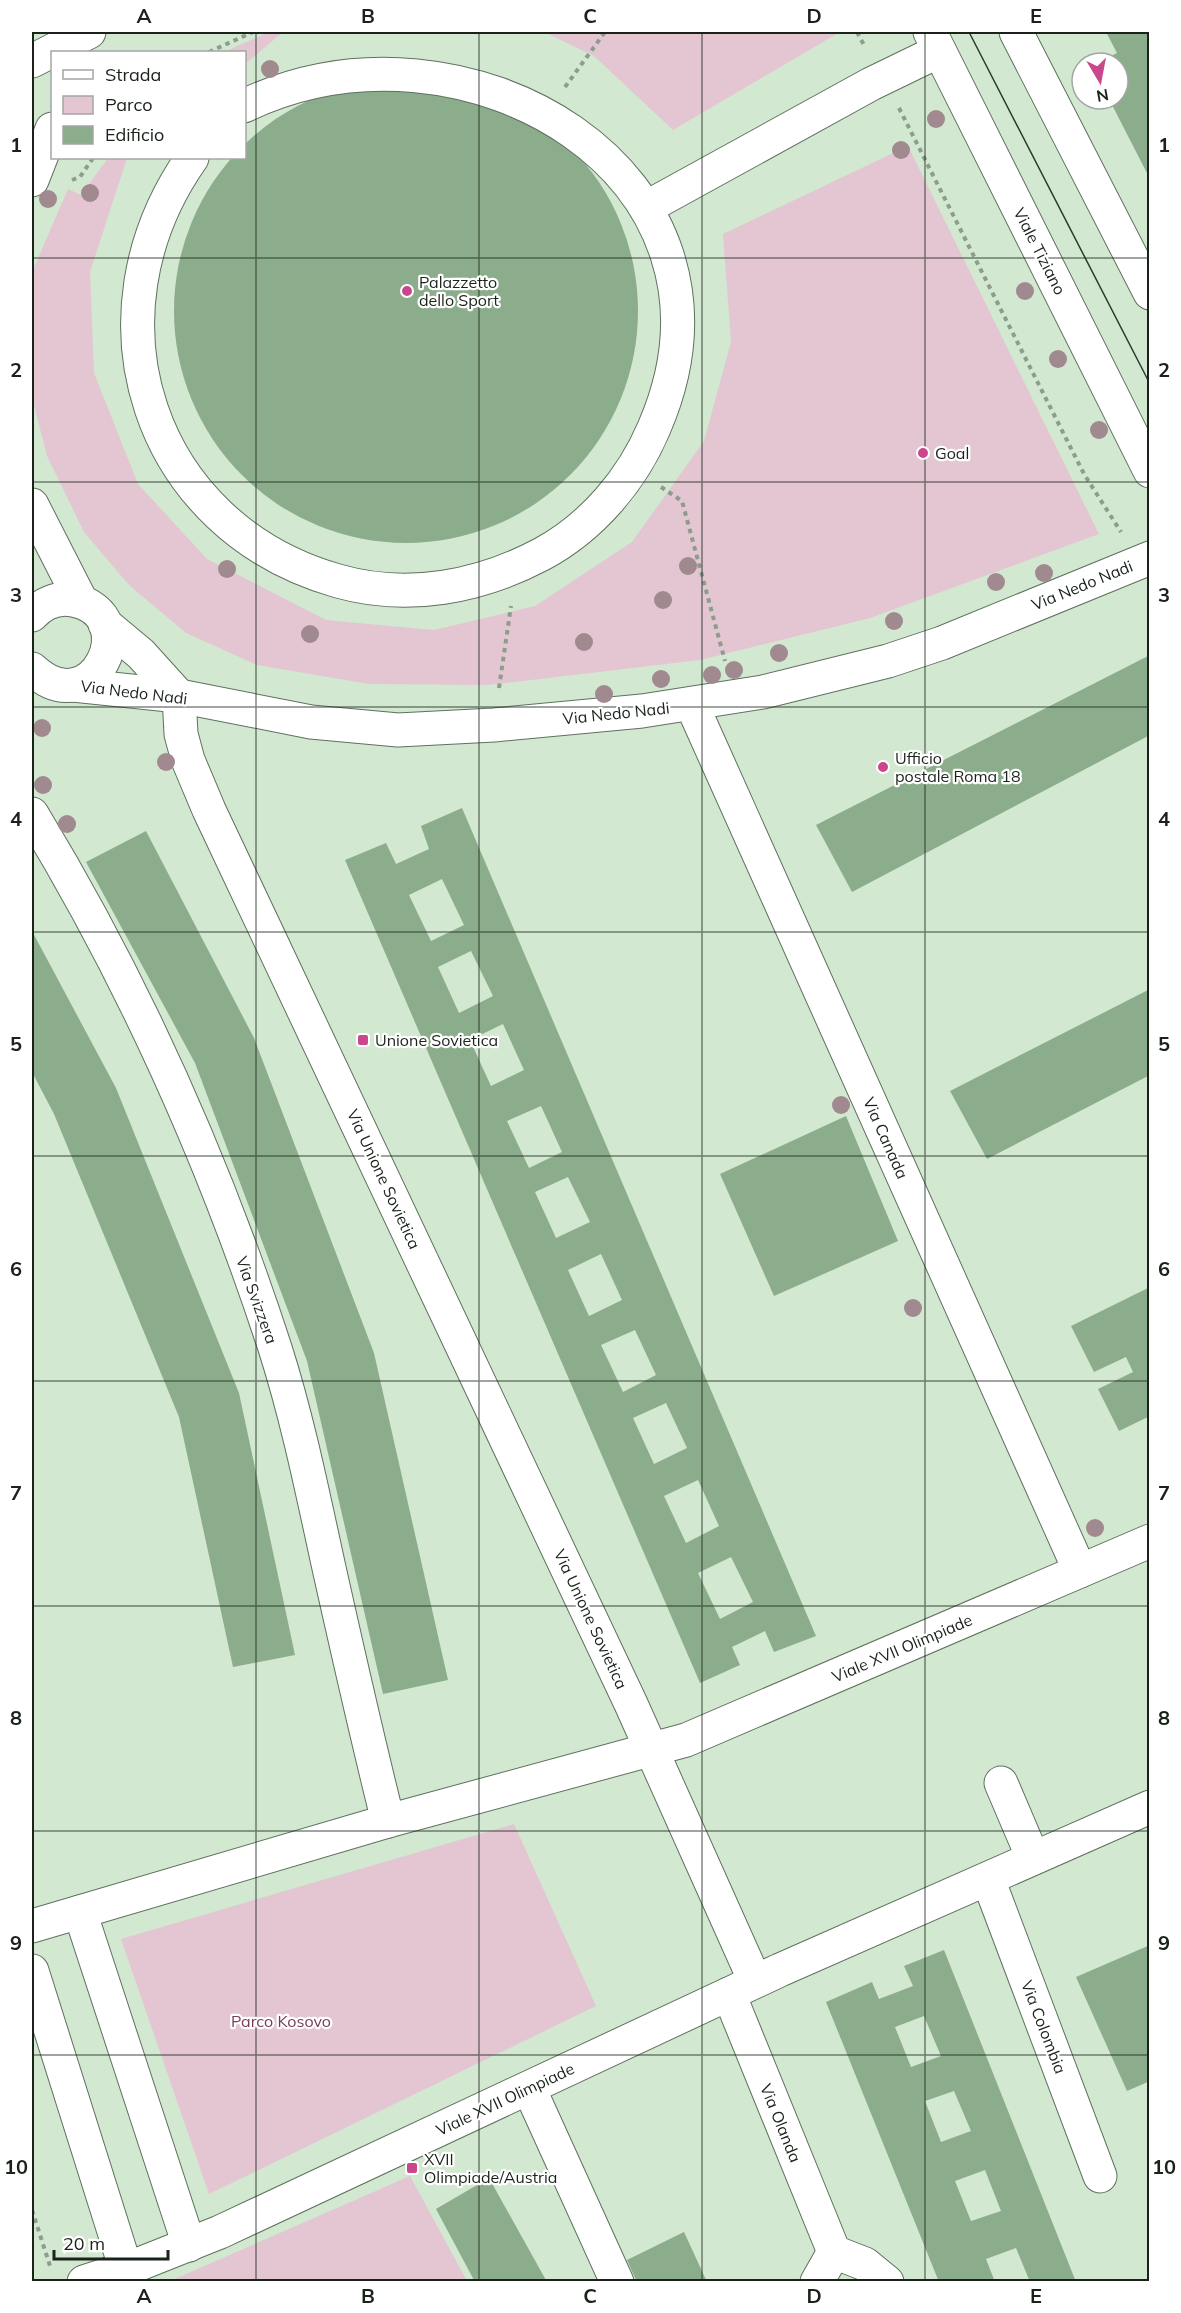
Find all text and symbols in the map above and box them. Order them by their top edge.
text: A [137,3,152,28]
text: B [361,3,375,28]
text: C [583,3,597,28]
text: D [806,3,822,28]
text: E [1030,3,1042,28]
legend [51,51,246,159]
north arrow [1070,51,1130,111]
text: Strada [105,63,161,86]
text: N [1095,85,1110,107]
text: Parco [105,93,153,116]
text: Edificio [105,123,164,146]
text: 1 [10,132,22,157]
text: 1 [1158,132,1170,157]
street label: Viale Tiziano [1010,204,1070,298]
place label: Palazzetto dello Sport [419,272,499,310]
marker: Palazzetto dello Sport [400,284,414,298]
text: 2 [10,357,22,382]
text: 2 [1158,357,1170,382]
place label: Goal [935,443,969,463]
marker: Goal [916,446,930,460]
street label: Via Nedo Nadi [1029,556,1135,614]
text: 3 [10,582,22,607]
text: 3 [1158,582,1170,607]
street label: Via Nedo Nadi [80,676,188,708]
street label: Via Nedo Nadi [562,697,670,729]
place label: Ufficio postale Roma 18 [895,748,1021,786]
marker: Ufficio postale Roma 18 [876,760,890,774]
text: 4 [10,806,22,831]
text: 4 [1158,806,1170,831]
place label: Unione Sovietica [375,1030,498,1050]
text: 5 [10,1031,22,1056]
text: 5 [1158,1031,1170,1056]
marker: Unione Sovietica [356,1033,370,1047]
street label: Via Canada [859,1094,913,1182]
street label: Via Unione Sovietica [343,1106,425,1252]
street label: Via Svizzera [232,1254,282,1346]
text: 6 [10,1256,22,1281]
text: 6 [1158,1256,1170,1281]
text: 7 [10,1480,22,1505]
text: 7 [1158,1480,1170,1505]
street label: Via Unione Sovietica [550,1546,632,1692]
street label: Viale XVII Olimpiade [829,1609,975,1687]
text: 8 [10,1705,22,1730]
text: 8 [1158,1705,1170,1730]
text: 9 [10,1930,22,1955]
text: 9 [1158,1930,1170,1955]
street label: Via Colombia [1017,1978,1071,2076]
park label: Parco Kosovo [231,2011,331,2031]
street label: Viale XVII Olimpiade [433,2058,577,2140]
street label: Via Olanda [756,2081,806,2165]
place label: XVII Olimpiade/Austria [424,2149,557,2187]
text: 10 [4,2154,28,2179]
text: 10 [1152,2154,1176,2179]
marker: XVII Olimpiade/Austria [405,2161,419,2175]
scale bar [54,2223,168,2261]
text: 20 m [63,2232,105,2255]
text: A [137,2283,152,2308]
text: B [361,2283,375,2308]
text: C [583,2283,597,2308]
text: D [806,2283,822,2308]
text: E [1030,2283,1042,2308]

